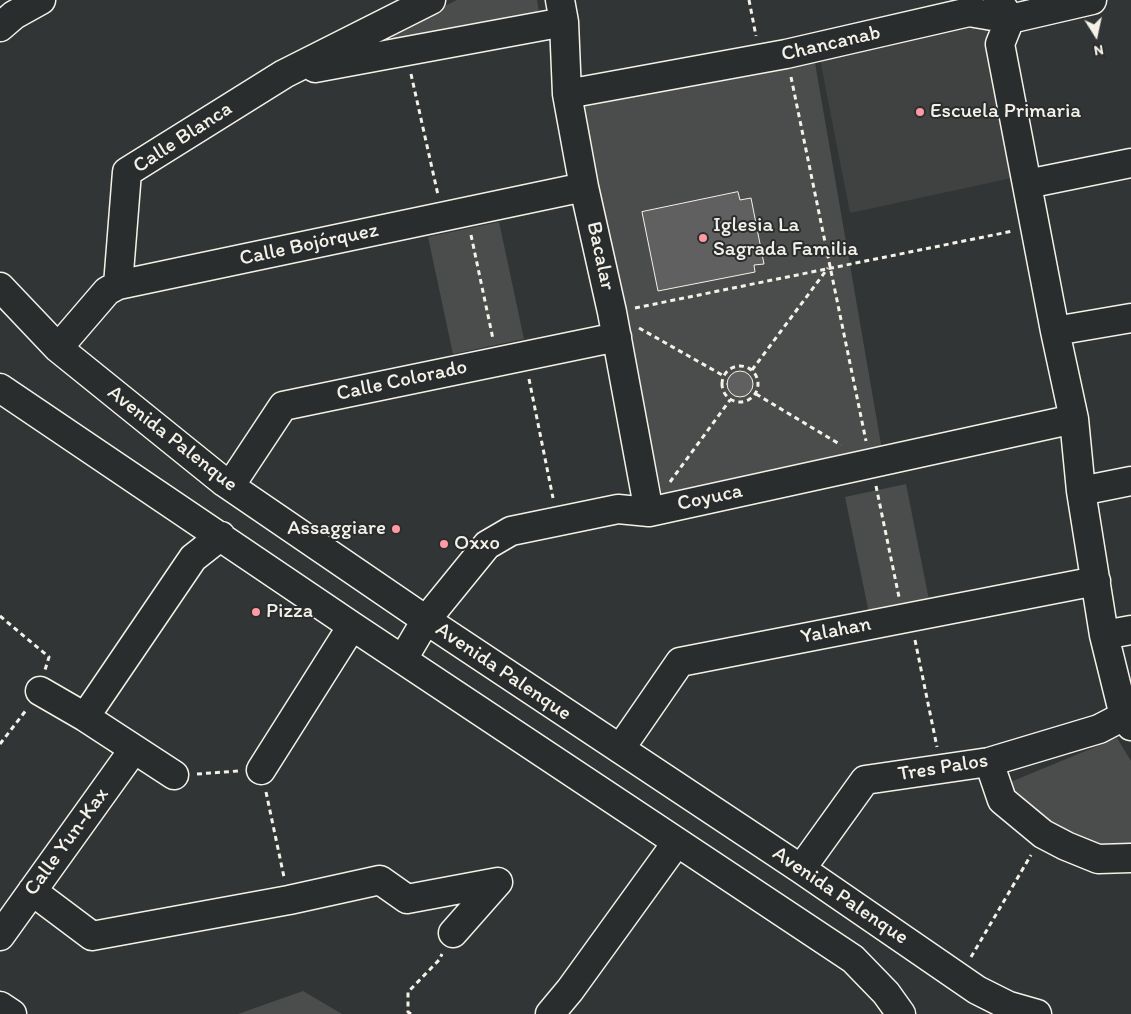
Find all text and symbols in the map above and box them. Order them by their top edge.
north arrow [1071,10,1121,60]
street label: Chancanab [779,20,883,68]
text: N [1093,41,1105,59]
street label: Calle Blanca [129,97,237,179]
place label: Escuela Primaria [930,99,1081,125]
marker: Escuela Primaria [914,106,926,118]
place label: Iglesia La Sagrada Familia [713,213,858,263]
street label: Calle Bojórquez [237,218,381,272]
street label: Bacalar [580,219,620,293]
marker: Iglesia La Sagrada Familia [697,232,709,244]
street label: Calle Colorado [334,355,470,407]
street label: Avenida Palenque [102,380,242,498]
street label: Coyuca [675,479,745,517]
place label: Assaggiare [287,516,386,542]
marker: Assaggiare [390,523,402,535]
place label: Oxxo [454,531,500,557]
marker: Oxxo [438,538,450,550]
place label: Pizza [266,599,313,625]
marker: Pizza [250,606,262,618]
street label: Yalahan [799,612,873,650]
street label: Avenida Palenque [430,617,576,727]
street label: Tres Palos [896,748,990,788]
street label: Calle Yun-Kax [19,783,115,901]
street label: Avenida Palenque [767,841,913,951]

